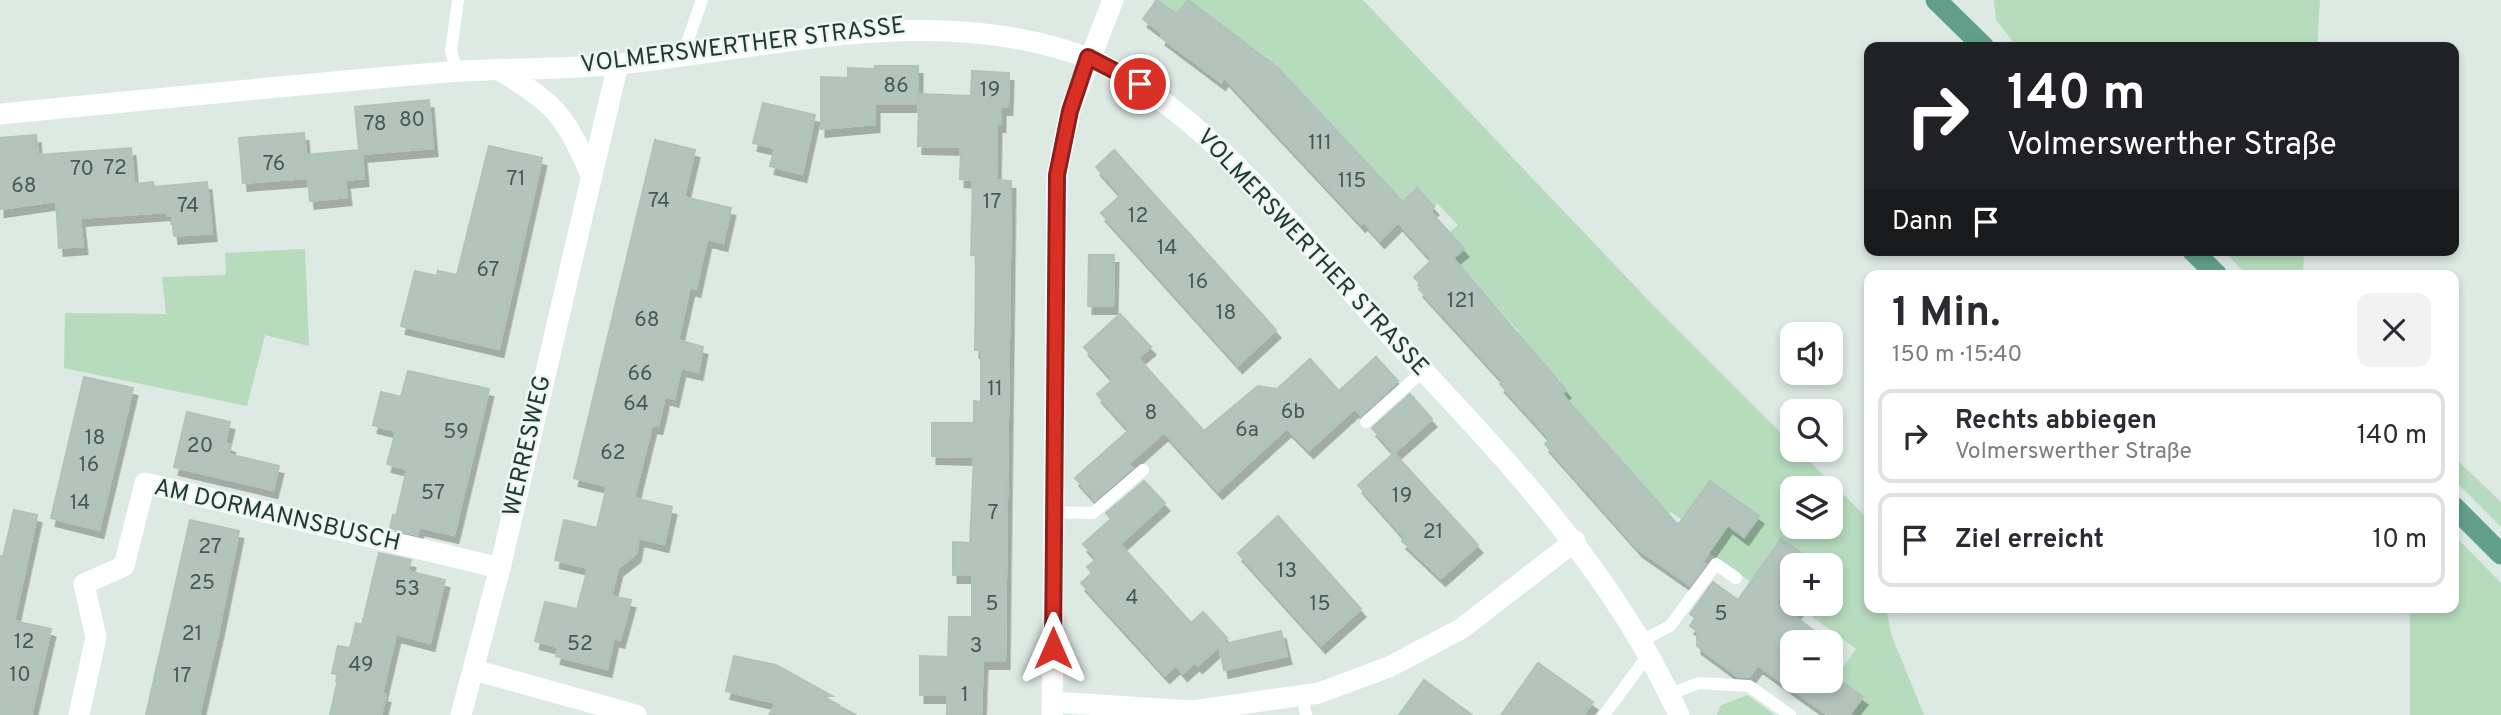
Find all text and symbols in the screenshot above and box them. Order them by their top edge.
street label: VOLMERSWERTHER STRASSE [579,11,907,81]
pin [1110,54,1170,114]
icon: arrive [1121,65,1159,103]
text: 140 m [2007,65,2146,127]
icon: right [1892,70,1983,161]
house number: 86 [883,73,909,100]
house number: 19 [980,77,1000,104]
house number: 80 [399,107,425,134]
house number: 78 [363,111,387,138]
street label: VOLMERSWERTHER STRASSE [1190,123,1434,383]
text: Volmerswerther Straße [2007,126,2337,166]
house number: 111 [1308,130,1332,157]
house number: 76 [263,151,285,178]
house number: 72 [103,155,127,182]
house number: 70 [70,156,94,183]
house number: 71 [506,166,526,193]
house number: 115 [1338,168,1366,195]
house number: 68 [11,173,37,200]
house number: 74 [648,188,670,215]
house number: 17 [983,189,1001,216]
house number: 74 [177,193,199,220]
house number: 12 [1128,203,1148,230]
icon: arrive [1967,203,2005,241]
text: Dann [1892,206,1953,239]
house number: 14 [1157,235,1177,262]
house number: 67 [476,257,500,284]
house number: 16 [1188,269,1208,296]
house number: 121 [1447,288,1475,315]
text: 1 Min. [1892,288,2001,341]
button: close [2357,293,2431,367]
house number: 18 [1216,300,1236,327]
house number: 68 [634,307,660,334]
map controls [1780,322,1843,693]
button: sound [1780,322,1843,385]
text: 150 m · 15:40 [1892,341,2022,370]
house number: 66 [627,361,653,388]
street label: WERRESWEG [497,372,559,520]
house number: 11 [987,376,1003,403]
house number: 64 [623,391,649,418]
house number: 6b [1281,399,1305,426]
button: search [1780,399,1843,462]
house number: 8 [1145,400,1157,427]
text: Rechts abbiegen [1955,405,2157,438]
house number: 6a [1235,417,1259,444]
icon: right [1896,417,1934,455]
house number: 59 [443,419,469,446]
text: 140 m [2357,420,2427,453]
house number: 18 [85,425,105,452]
house number: 20 [187,433,213,460]
text: Volmerswerther Straße [1955,438,2192,467]
house number: 62 [600,440,626,467]
house number: 16 [79,452,99,479]
street label: AM DORMANNSBUSCH [151,473,403,559]
button: layers [1780,476,1843,539]
house number: 57 [421,480,445,507]
house number: 19 [1392,483,1412,510]
house number: 14 [70,490,90,517]
house number: 7 [988,500,999,527]
house number: 21 [1423,519,1443,546]
icon: arrive [1896,521,1934,559]
text: Ziel erreicht [1955,524,2104,557]
text: 10 m [2372,524,2427,557]
house number: 27 [198,534,222,561]
button: + [1780,553,1843,616]
house number: 13 [1277,558,1297,585]
house number: 25 [189,570,215,597]
house number: 53 [394,576,420,603]
house number: 4 [1125,585,1139,612]
house number: 5 [985,591,999,618]
house number: 15 [1310,591,1330,618]
house number: 5 [1714,601,1728,628]
position arrow [1016,611,1090,685]
house number: 21 [182,621,202,648]
house number: 12 [14,629,34,656]
button: − [1780,630,1843,693]
house number: 52 [567,631,593,658]
house number: 3 [970,633,982,660]
house number: 49 [348,652,374,679]
house number: 10 [9,662,31,689]
house number: 17 [173,663,191,690]
house number: 1 [961,682,969,709]

